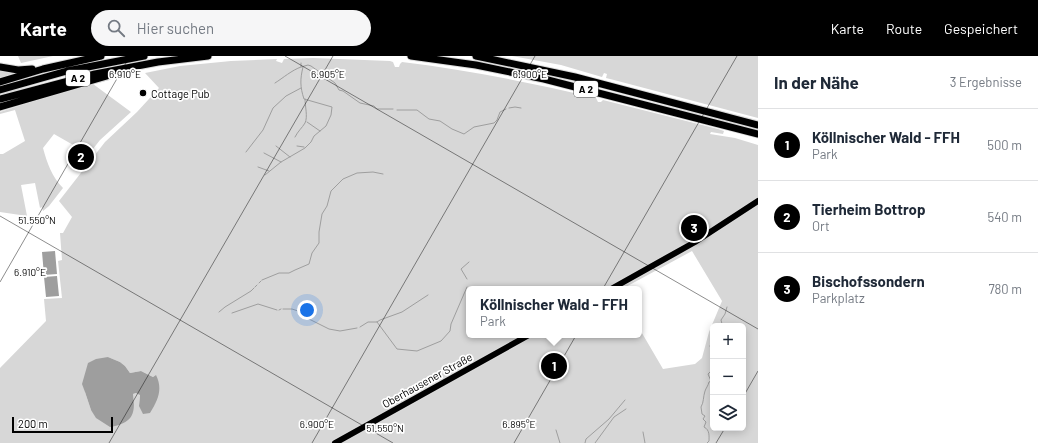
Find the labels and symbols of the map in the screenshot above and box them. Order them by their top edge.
text: 6.910°E [109,68,141,80]
text: 6.905°E [311,68,345,80]
text: 6.900°E [513,68,547,80]
road number: A 2 [66,70,90,86]
road number: A 2 [574,81,598,97]
place label: Cottage Pub [151,87,210,100]
marker: Cottage Pub [138,88,148,98]
pin: 2 [68,142,94,172]
pin: 3 [681,213,707,243]
text: 51.550°N [18,214,56,226]
text: 6.910°E [14,266,46,278]
your location [297,300,317,320]
street label: Oberhausener Straße [380,350,475,410]
pin: 1 [541,351,567,381]
scale bar [12,415,113,434]
text: 6.900°E [300,418,334,430]
text: 6.895°E [502,418,536,430]
text: 51.550°N [366,422,404,434]

